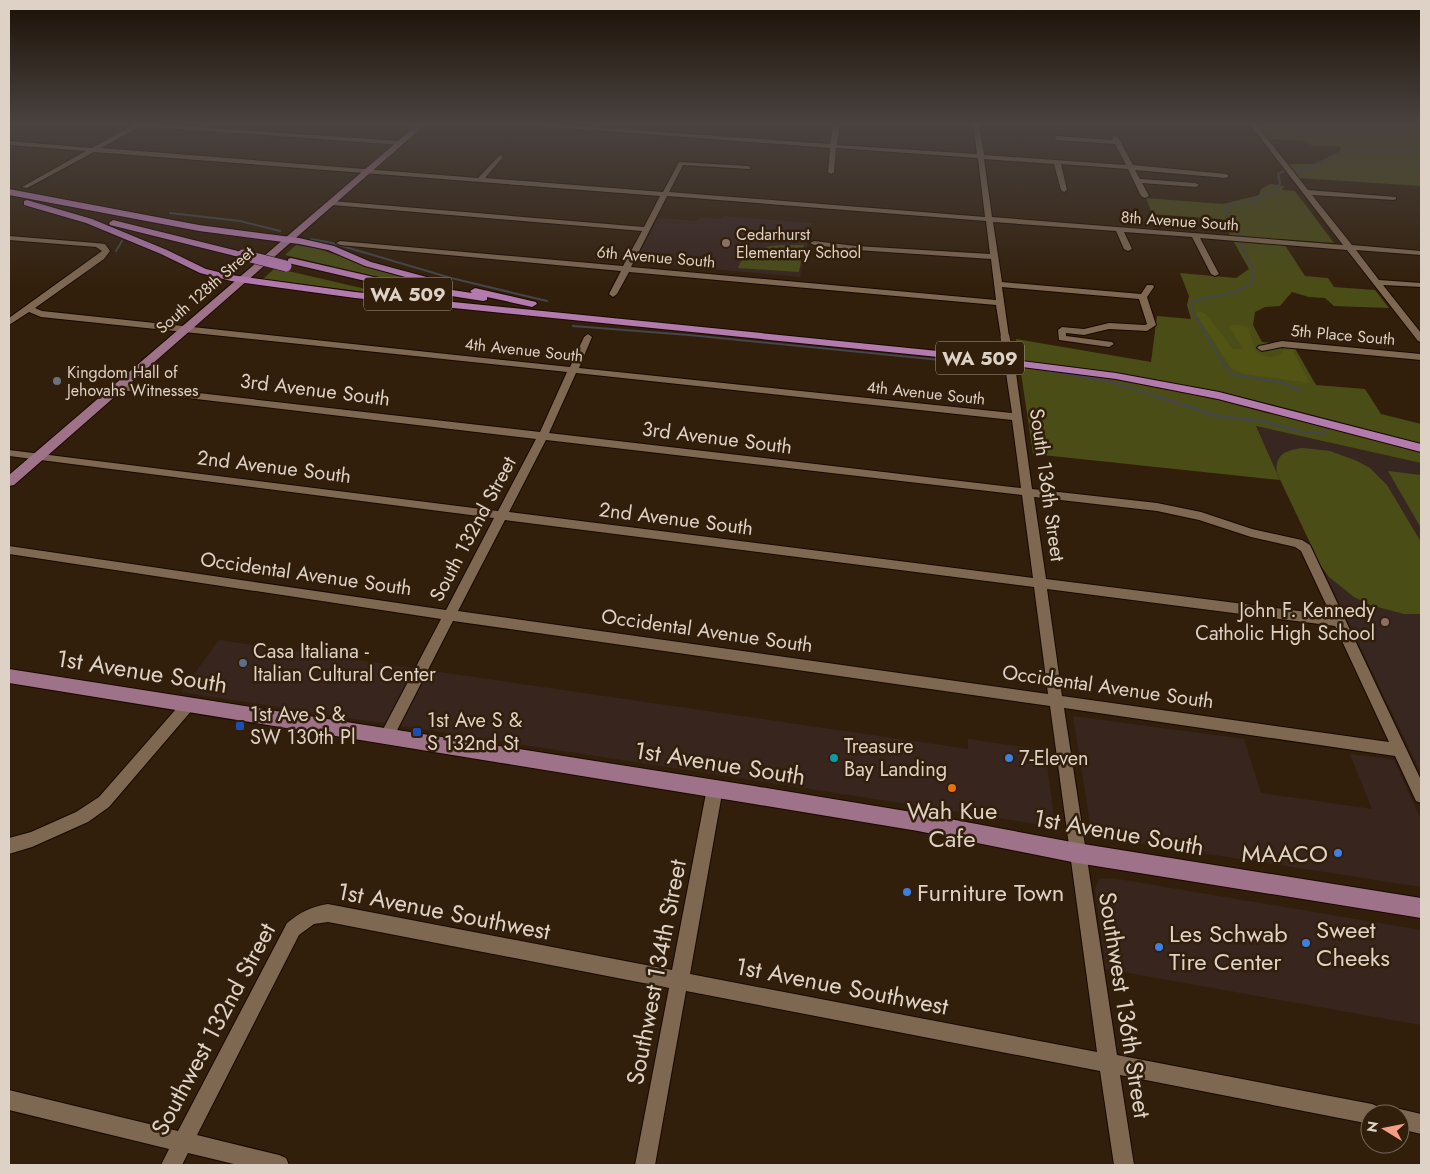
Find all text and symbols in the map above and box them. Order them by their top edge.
street label: 8th Avenue South [1120,205,1240,237]
place label: Cedarhurst Elementary School [736,223,861,264]
marker: Cedarhurst Elementary School [720,237,732,249]
street label: 6th Avenue South [596,240,716,274]
street label: South 128th Street [151,241,259,339]
road number: WA 509 [364,278,452,310]
street label: 5th Place South [1290,319,1396,351]
street label: 4th Avenue South [464,332,584,368]
road number: WA 509 [936,342,1024,374]
place label: Kingdom Hall of Jehovahs Witnesses [65,361,198,402]
street label: 3rd Avenue South [238,366,392,414]
marker: Kingdom Hall of Jehovahs Witnesses [51,375,63,387]
street label: 4th Avenue South [866,375,986,411]
street label: South 136th Street [1022,407,1072,564]
street label: 3rd Avenue South [640,414,794,462]
street label: 2nd Avenue South [195,443,353,491]
street label: South 132nd Street [422,451,524,607]
street label: 2nd Avenue South [597,495,755,543]
street label: Occidental Avenue South [198,545,414,603]
place label: John F. Kennedy Catholic High School [1195,596,1375,648]
street label: Occidental Avenue South [599,602,815,660]
marker: John F. Kennedy Catholic High School [1379,616,1391,628]
place label: Casa Italiana - Italian Cultural Center [253,637,436,689]
street label: 1st Avenue South [54,640,230,702]
marker: Casa Italiana - Italian Cultural Center [237,657,249,669]
street label: Occidental Avenue South [1000,658,1216,716]
place label: 1st Ave S & SW 130th Pl [250,700,356,752]
place label: 1st Ave S & S 132nd St [427,706,523,758]
marker: 1st Ave S & SW 130th Pl [234,720,246,732]
marker: 1st Ave S & S 132nd St [411,726,423,738]
street label: 1st Avenue South [632,732,808,794]
place label: Treasure Bay Landing [844,732,947,784]
place label: 7-Eleven [1019,744,1089,773]
marker: Treasure Bay Landing [828,752,840,764]
marker: 7-Eleven [1003,752,1015,764]
marker: Wah Kue Cafe [946,782,958,794]
place label: Wah Kue Cafe [907,793,997,856]
street label: 1st Avenue South [1031,800,1207,864]
place label: MAACO [1241,836,1328,871]
marker: MAACO [1332,847,1344,859]
street label: Southwest 134th Street [617,856,695,1088]
street label: 1st Avenue Southwest [335,873,554,949]
place label: Furniture Town [917,875,1064,910]
marker: Furniture Town [901,886,913,898]
street label: Southwest 136th Street [1090,889,1160,1121]
place label: Sweet Cheeks [1316,912,1390,975]
street label: Southwest 132nd Street [142,916,284,1142]
place label: Les Schwab Tire Center [1169,916,1288,979]
marker: Sweet Cheeks [1300,937,1312,949]
marker: Les Schwab Tire Center [1153,941,1165,953]
street label: 1st Avenue Southwest [733,948,952,1024]
north arrow [1360,1104,1410,1154]
text: N [1361,1120,1383,1134]

